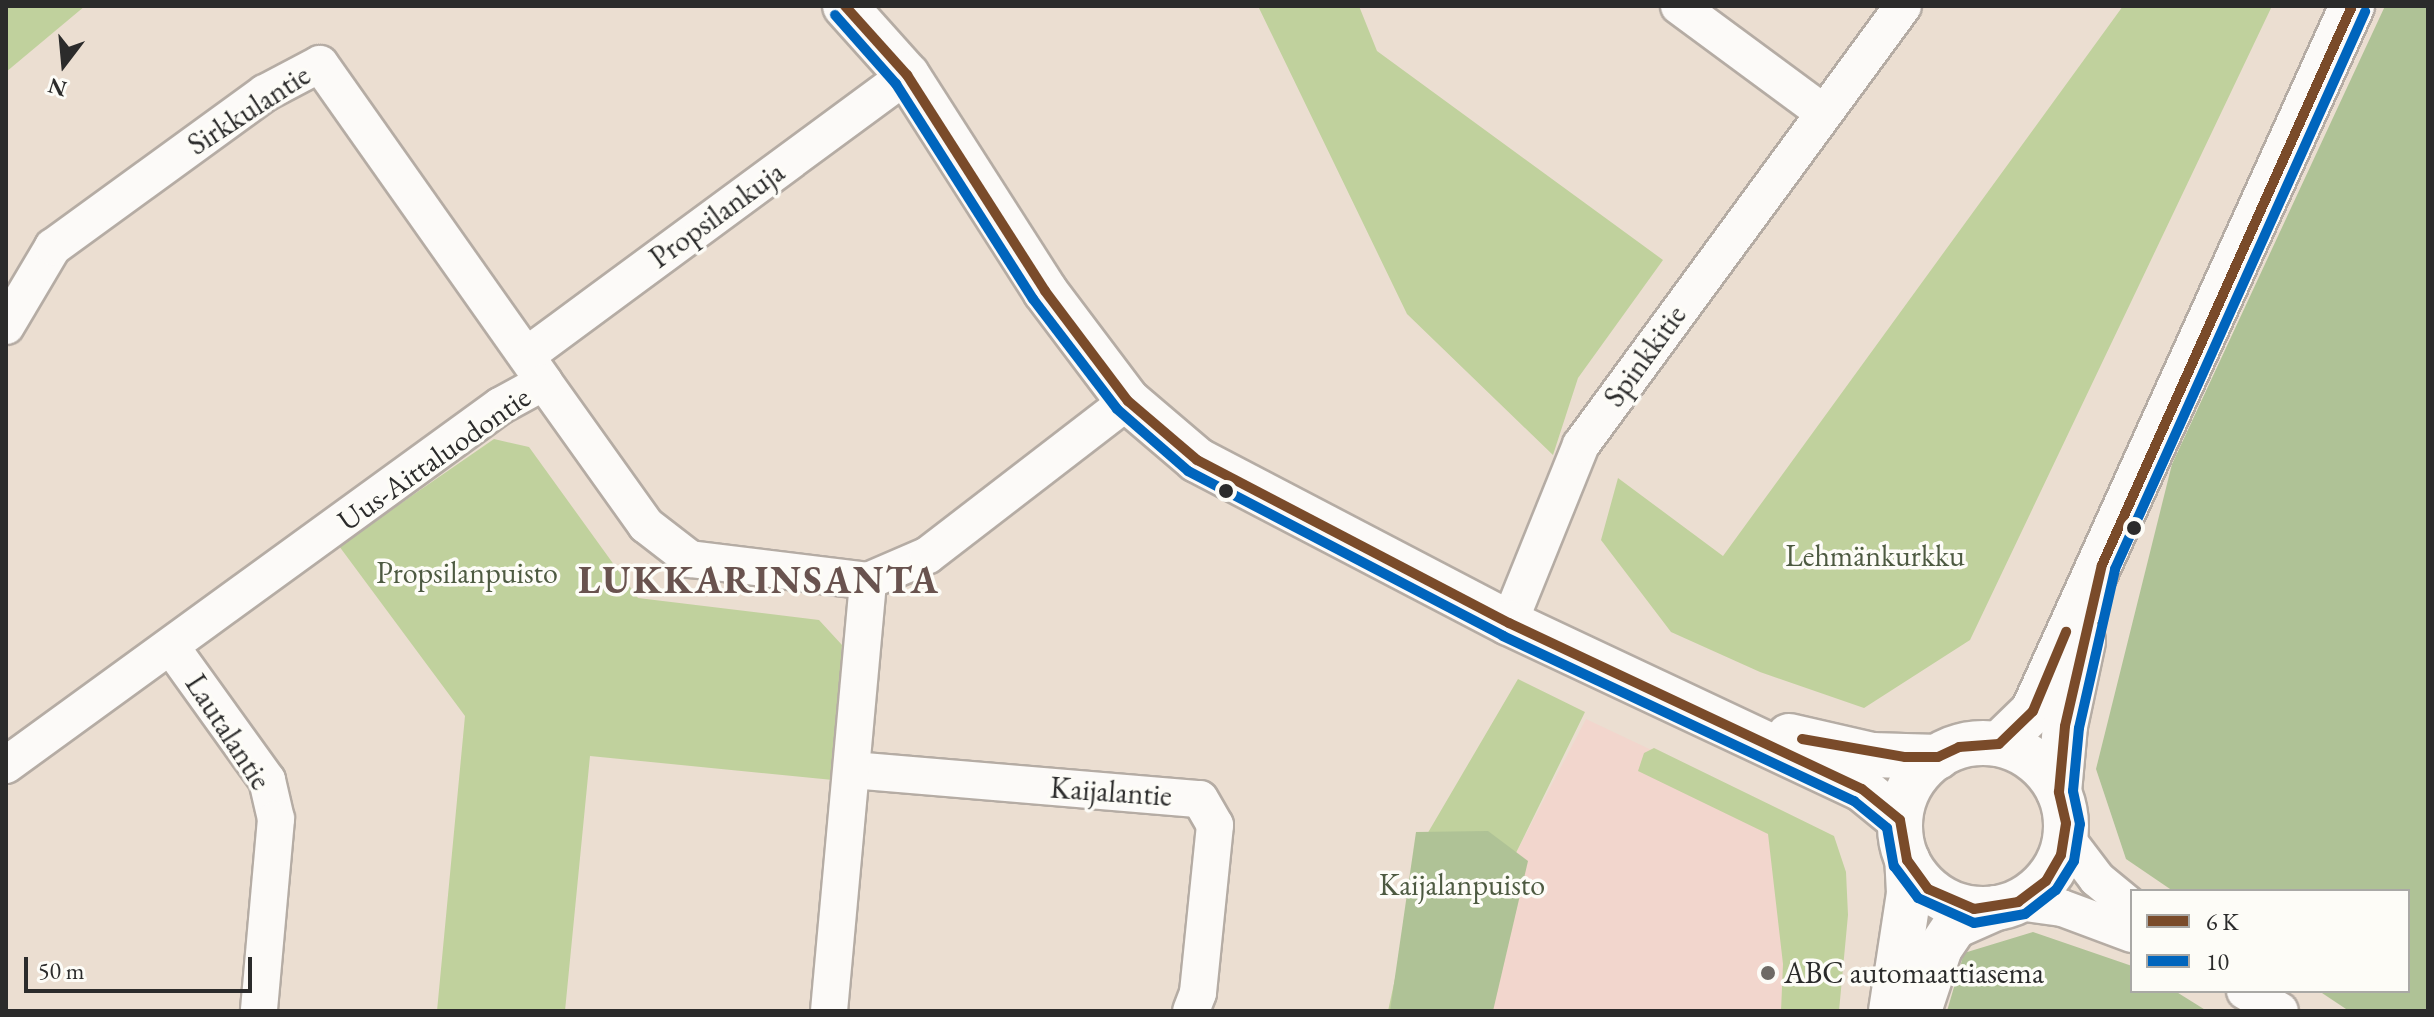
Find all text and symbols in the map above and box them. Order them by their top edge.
north arrow [24,24,104,104]
street label: Sirkkulantie [181,57,317,163]
text: N [45,71,70,104]
street label: Propsilankuja [643,154,791,276]
street label: Spinkkitie [1596,298,1694,414]
street label: Uus-Aittaluodontie [331,379,537,539]
unlabelled marker [1218,483,1234,499]
unlabelled marker [2126,520,2142,536]
park label: Lehmänkurkku [1785,538,1965,574]
park label: Propsilanpuisto [376,555,558,591]
district label: LUKKARINSANTA [578,557,940,603]
street label: Lautalantie [177,668,279,796]
street label: Kaijalantie [1049,770,1173,814]
park label: Kaijalanpuisto [1379,867,1545,903]
legend [2130,889,2410,993]
text: 6 K [2206,906,2239,937]
scale bar [28,941,256,991]
text: 10 [2206,946,2229,977]
text: 50 m [38,955,85,986]
place label: ABC automaattiasema [1784,955,2044,991]
marker: ABC automaattiasema [1759,964,1777,982]

